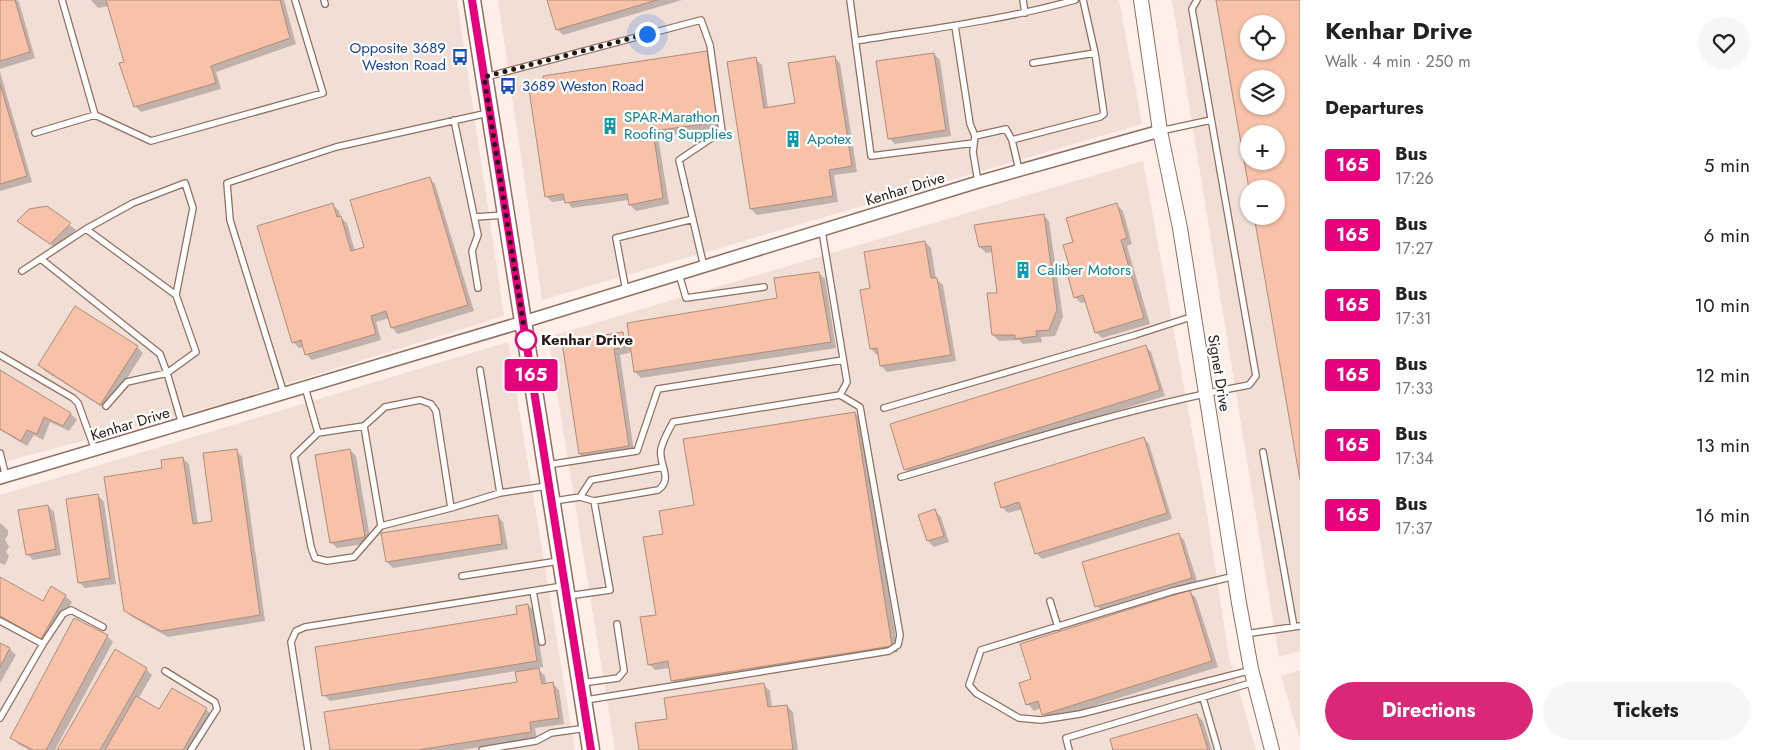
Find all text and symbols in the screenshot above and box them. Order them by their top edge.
text: Kenhar Drive [1325,13,1472,48]
map controls [1240,15,1285,225]
button: locate [1240,15,1285,60]
button: heart [1698,17,1750,69]
your location [635,22,660,47]
place label: Opposite 3689 Weston Road [349,37,446,76]
bus stop icon: Opposite 3689 Weston Road [450,47,470,67]
text: Walk · 4 min · 250 m [1325,50,1471,73]
button: layers [1240,70,1285,115]
place label: 3689 Weston Road [522,75,644,97]
bus stop icon: 3689 Weston Road [498,76,518,96]
text: Departures [1325,94,1424,121]
place label: SPAR-Marathon Roofing Supplies [624,106,732,145]
building icon: SPAR-Marathon Roofing Supplies [600,116,620,136]
button: + [1240,125,1285,170]
place label: Apotex [807,128,852,150]
building icon: Apotex [783,129,803,149]
text: Bus [1395,140,1427,167]
text: 165 [1336,152,1369,178]
text: 5 min [1704,152,1750,179]
street label: Kenhar Drive [863,166,948,211]
text: 17:26 [1395,167,1434,190]
button: − [1240,180,1285,225]
text: Bus [1395,210,1427,237]
text: 165 [1336,222,1369,248]
text: 6 min [1704,222,1750,249]
text: 17:27 [1395,237,1433,260]
place label: Caliber Motors [1037,259,1131,281]
building icon: Caliber Motors [1013,260,1033,280]
text: Bus [1395,280,1427,307]
text: 165 [1336,292,1369,318]
text: 10 min [1695,292,1750,319]
text: 17:31 [1395,307,1431,330]
marker: Kenhar Drive [515,329,537,351]
place label: Kenhar Drive [541,329,634,351]
street label: Signet Drive [1202,333,1236,413]
text: Bus [1395,350,1427,377]
line badge: 165 [502,359,560,391]
text: 165 [515,362,547,388]
text: 165 [1336,362,1369,388]
text: 12 min [1695,362,1750,389]
text: 17:33 [1395,377,1433,400]
street label: Kenhar Drive [88,401,173,446]
text: Bus [1395,420,1427,447]
text: 165 [1336,432,1369,458]
text: 13 min [1696,432,1750,459]
text: 17:34 [1395,447,1433,470]
text: Bus [1395,490,1427,517]
text: 165 [1336,502,1369,528]
text: 16 min [1695,502,1750,529]
text: 17:37 [1395,517,1432,540]
button: Directions [1325,682,1533,740]
button: Tickets [1543,682,1750,740]

